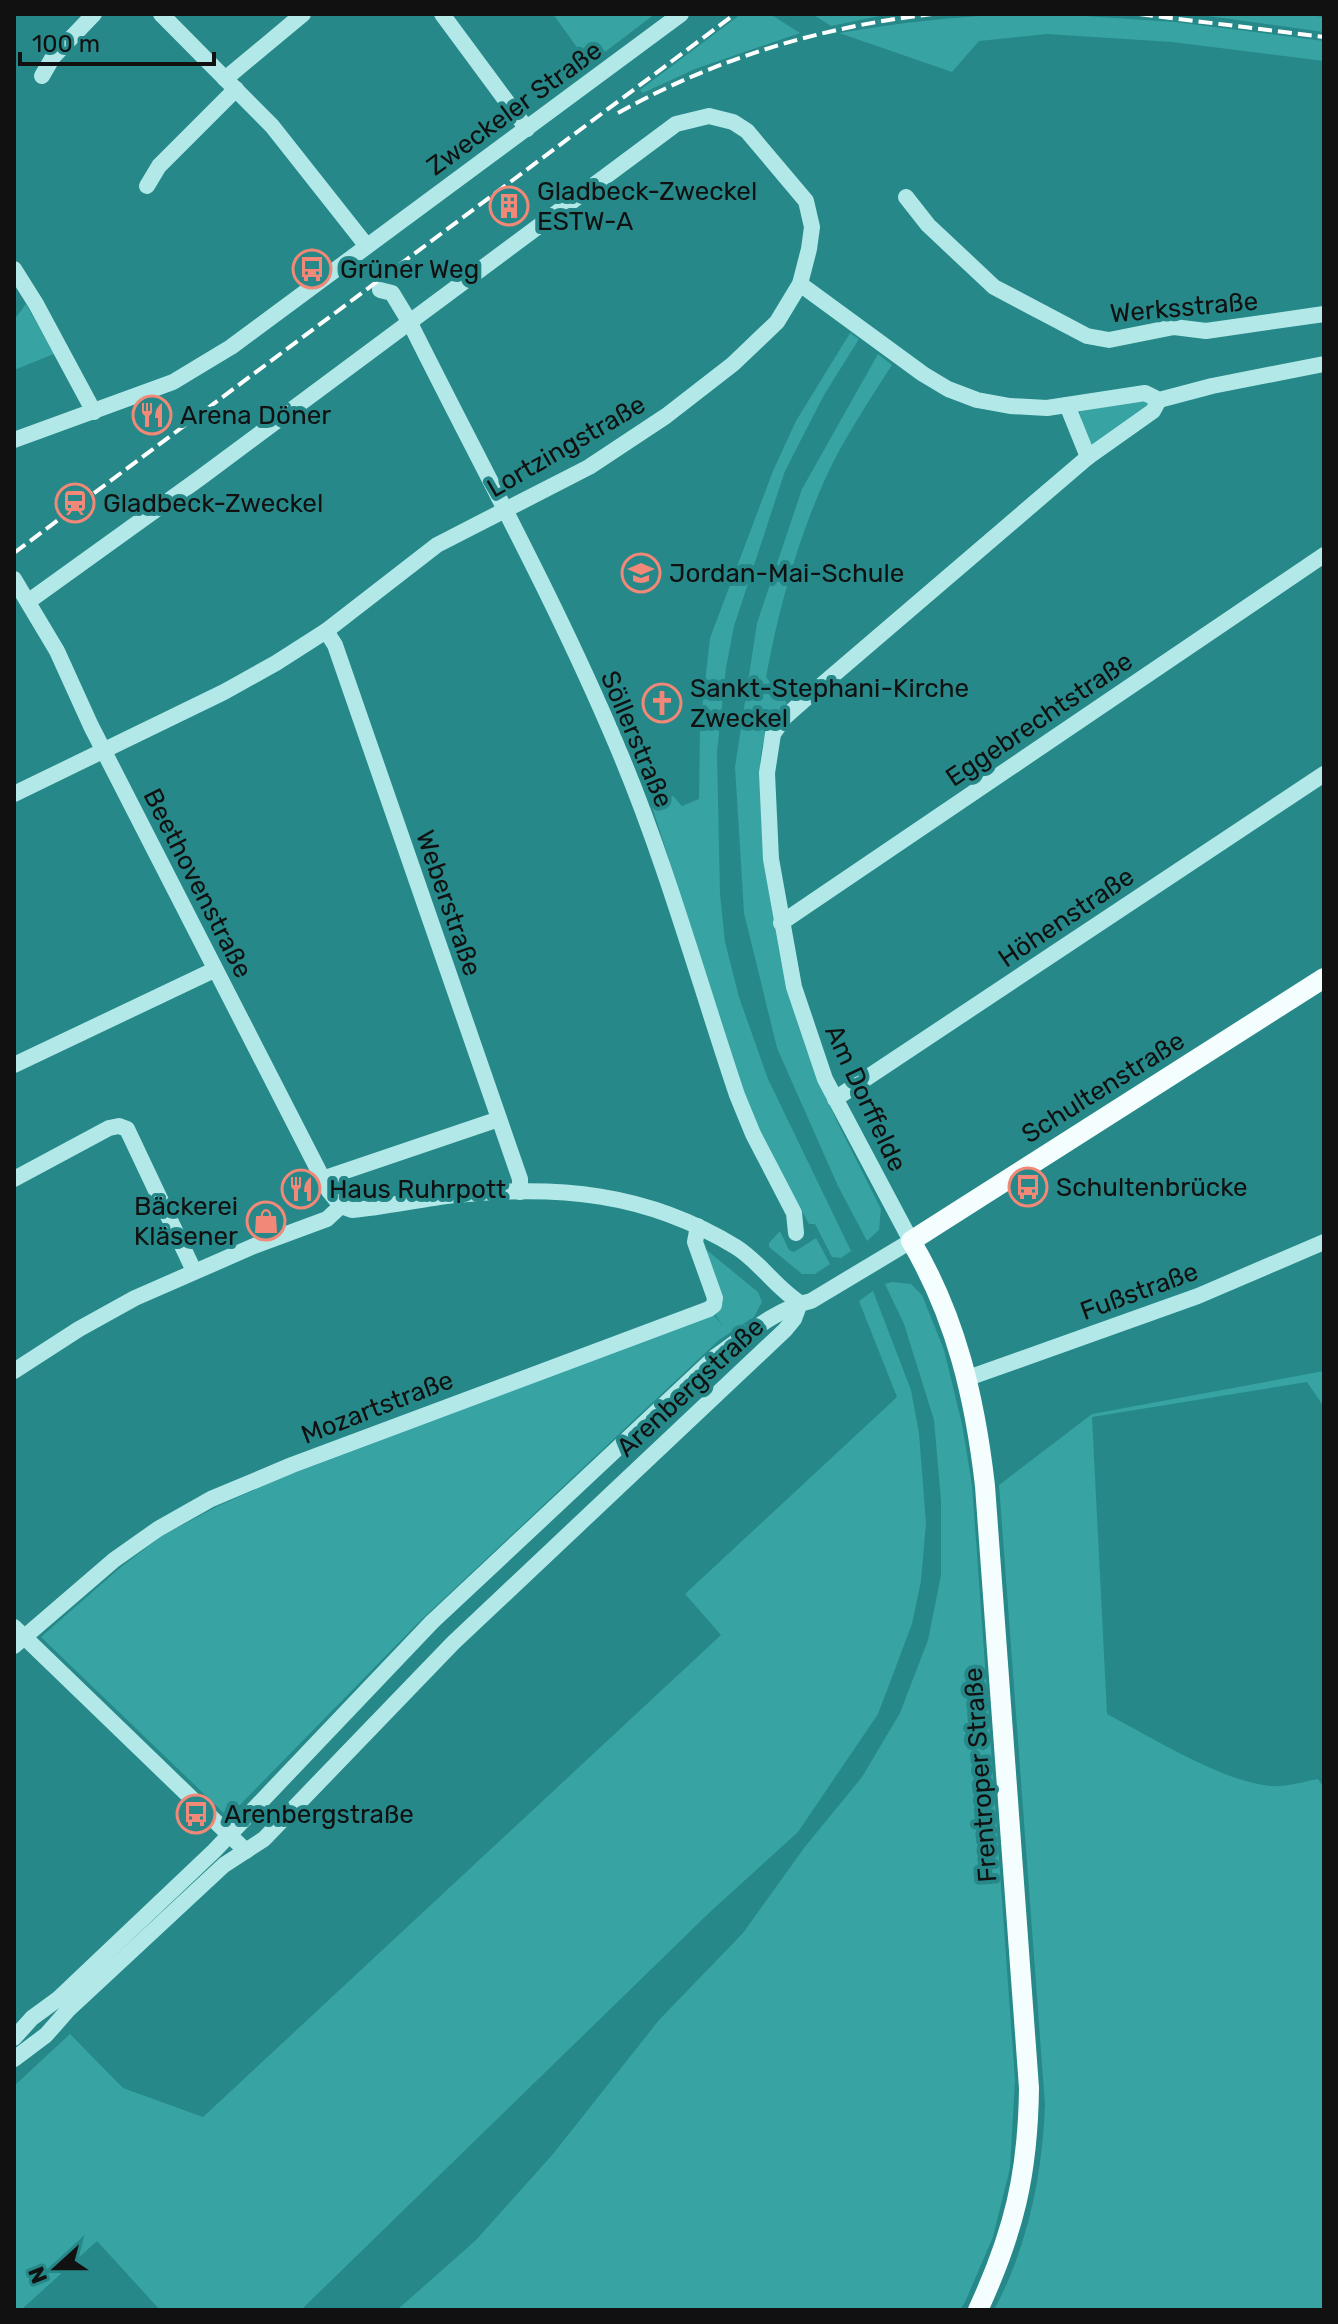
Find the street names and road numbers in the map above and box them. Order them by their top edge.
street label: Zweckeler Straße [421,35,608,182]
street label: Werksstraße [1109,286,1259,329]
street label: Lortzingstraße [482,389,651,504]
street label: Eggebrechtstraße [940,646,1138,793]
street label: Söllerstraße [594,666,679,812]
street label: Beethovenstraße [136,783,259,983]
street label: Weberstraße [409,826,488,980]
street label: Höhenstraße [993,861,1140,974]
street label: Am Dorffelde [818,1020,913,1176]
street label: Schultenstraße [1016,1025,1190,1150]
street label: Fußstraße [1076,1256,1202,1327]
street label: Arenbergstraße [610,1311,770,1463]
street label: Mozartstraße [297,1364,458,1451]
street label: Frentroper Straße [958,1667,1003,1883]

